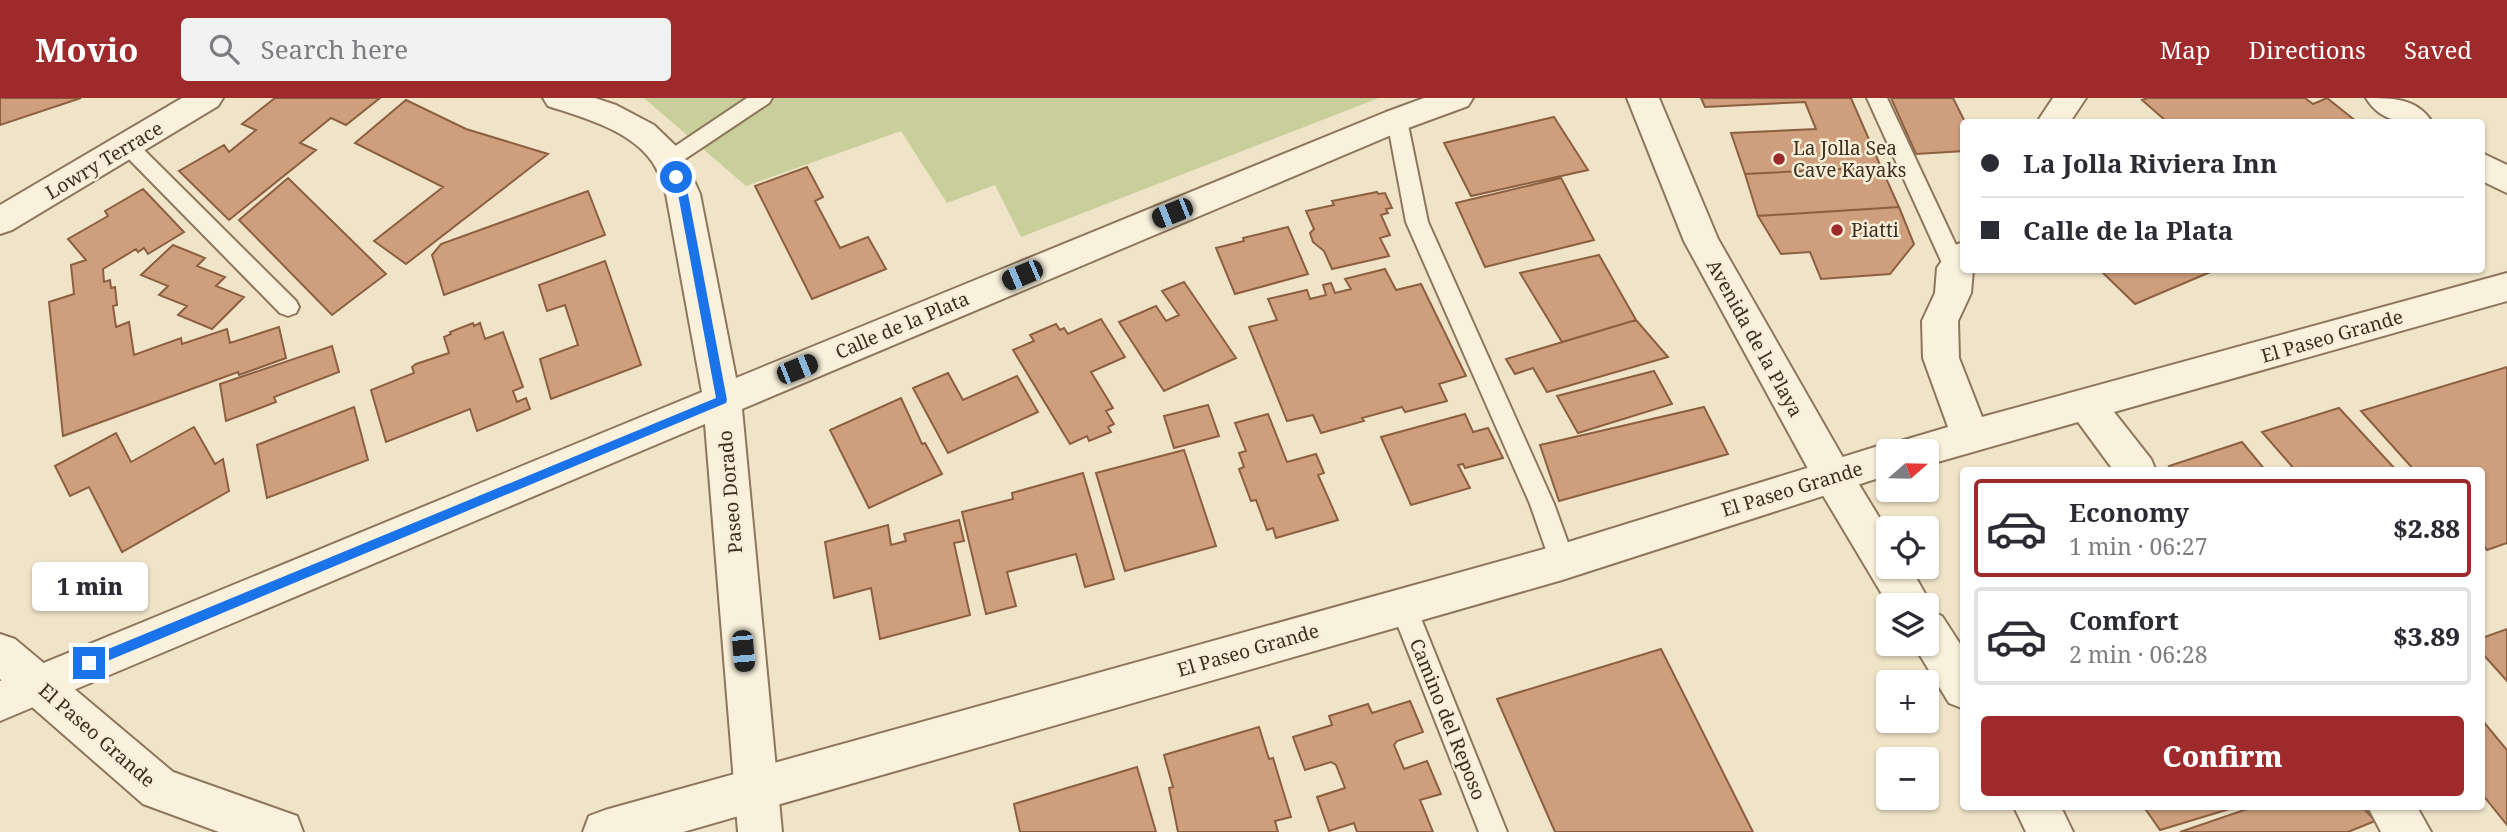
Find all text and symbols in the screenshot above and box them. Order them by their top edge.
search box [181,18,671,81]
text: Movio [35,27,139,72]
icon: search [205,30,243,68]
text: Search here [261,31,408,67]
text: Map [2160,33,2211,66]
text: Directions [2249,33,2366,66]
text: Saved [2404,33,2472,66]
street label: Lowry Terrace [41,115,167,205]
place label: La Jolla Sea Cave Kayaks [1793,135,1906,183]
text: La Jolla Riviera Inn [2023,145,2277,181]
marker: La Jolla Sea Cave Kayaks [1771,151,1787,167]
route start [660,161,692,193]
car [1149,195,1196,231]
text: Calle de la Plata [2023,212,2233,248]
place label: Piatti [1851,217,1899,243]
marker: Piatti [1829,222,1845,238]
street label: Avenida de la Playa [1701,255,1809,421]
car [999,257,1046,293]
street label: Calle de la Plata [831,285,973,365]
street label: El Paseo Grande [2258,303,2406,369]
car [774,351,821,387]
street label: Paseo Dorado [712,429,748,555]
north arrow [1876,439,1939,502]
map controls [1876,439,1939,810]
street label: El Paseo Grande [1718,455,1866,523]
text: Economy [2069,494,2189,530]
icon: car [1985,497,2048,560]
text: $2.88 [2393,510,2460,546]
button: locate [1876,516,1939,579]
text: 1 min · 06:27 [2069,530,2207,562]
callout: 1 min [31,561,147,610]
text: 1 min [57,570,123,602]
button: layers [1876,593,1939,656]
text: Comfort [2069,602,2179,638]
icon: car [1985,605,2048,668]
street label: El Paseo Grande [1174,617,1322,683]
text: $3.89 [2393,618,2460,654]
car [731,629,756,673]
street label: Camino del Reposo [1404,634,1492,804]
text: 2 min · 06:28 [2069,638,2207,670]
route end [73,647,105,679]
button: + [1876,670,1939,733]
street label: El Paseo Grande [33,677,161,793]
button: Confirm [1981,716,2464,796]
button: − [1876,747,1939,810]

